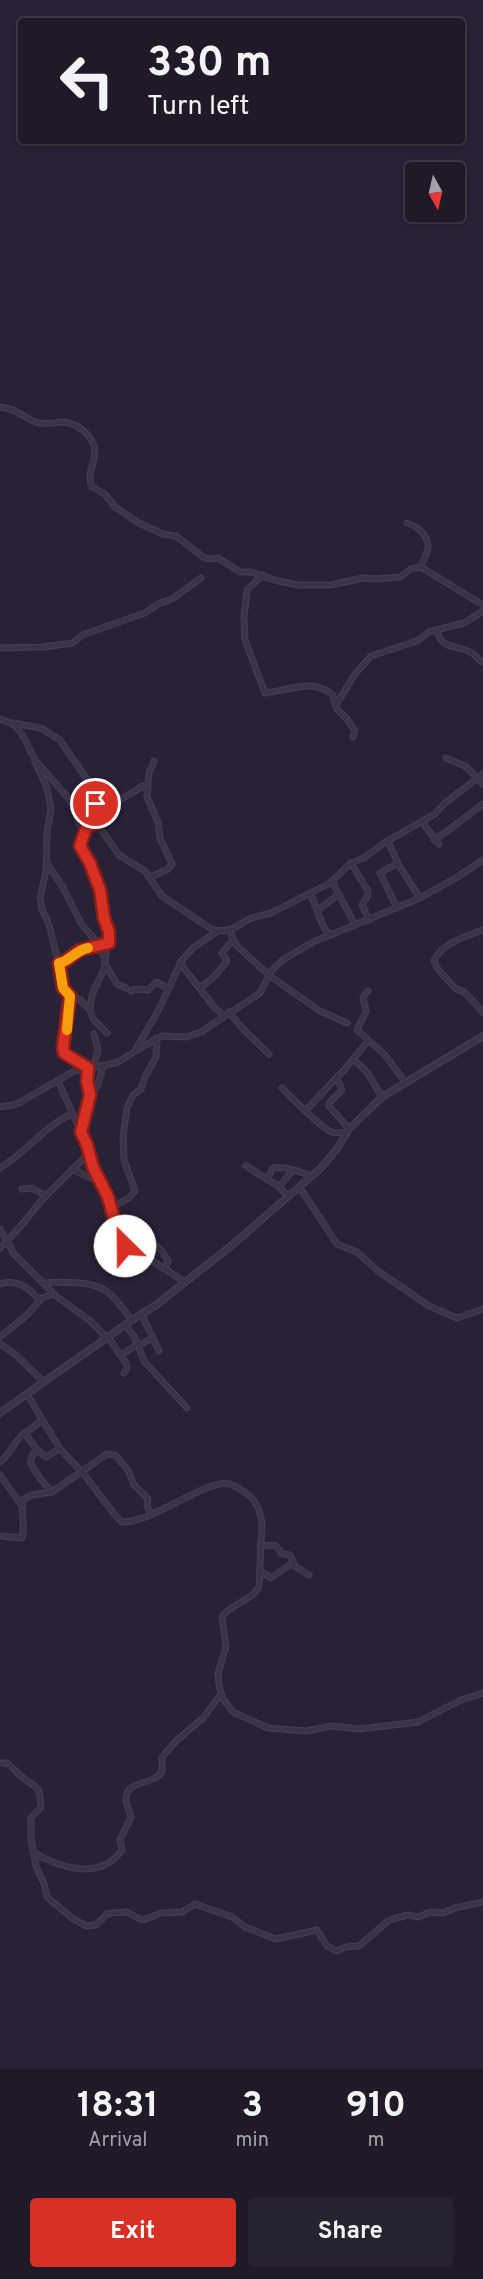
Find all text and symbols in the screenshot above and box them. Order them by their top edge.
text: 330 m [147,38,272,91]
icon: left [48,42,126,120]
text: Turn left [147,90,249,124]
north arrow [405,162,465,222]
map controls [405,162,465,222]
pin [70,778,121,829]
icon: arrive [79,787,112,820]
position arrow [93,1214,157,1278]
text: 18:31 [77,2084,159,2130]
text: 3 [241,2084,263,2130]
text: 910 [346,2084,406,2130]
text: Arrival [88,2128,148,2154]
text: min [236,2128,269,2154]
text: m [367,2128,384,2154]
button: Exit [30,2198,236,2267]
button: Share [248,2198,453,2267]

